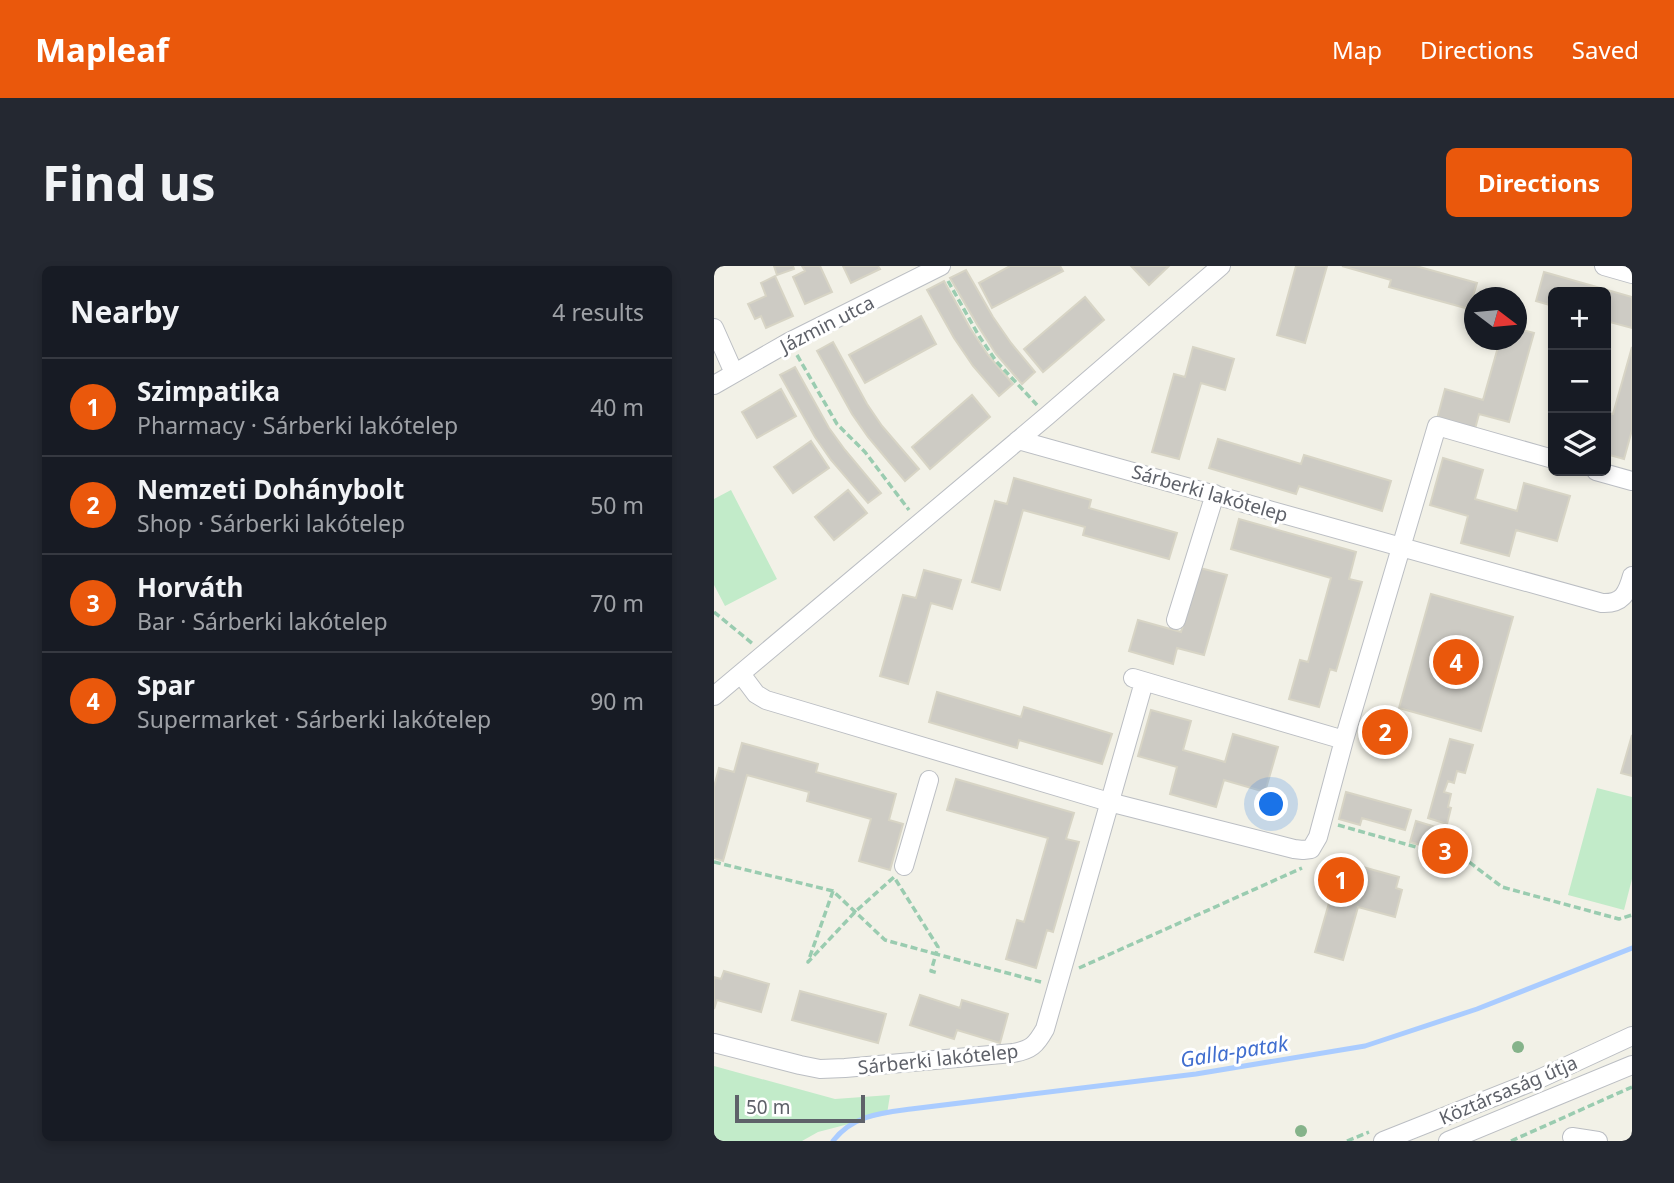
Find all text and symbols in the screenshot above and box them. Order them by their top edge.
text: Mapleaf [35,27,169,72]
text: Map [1332,33,1382,66]
text: Directions [1420,33,1534,66]
text: Saved [1572,33,1639,66]
button: Directions [1446,148,1632,217]
text: Find us [42,149,216,215]
north arrow [1464,287,1527,350]
map controls [1548,287,1611,476]
button: + [1548,287,1611,350]
street label: Jázmin utca [774,289,879,360]
text: Nearby [70,291,179,332]
text: 4 results [552,296,644,328]
button: − [1548,350,1611,413]
text: Szimpatika [137,373,280,409]
text: 1 [86,391,100,423]
text: 40 m [590,391,644,423]
text: Pharmacy · Sárberki lakótelep [137,409,458,441]
button: layers [1548,413,1611,476]
street label: Sárberki lakótelep [1129,458,1291,528]
text: Nemzeti Dohánybolt [137,471,404,507]
text: 2 [86,489,100,521]
text: 50 m [590,489,644,521]
text: Shop · Sárberki lakótelep [137,507,405,539]
text: Horváth [137,569,243,605]
text: 3 [86,587,100,619]
text: 70 m [590,587,644,619]
text: Bar · Sárberki lakótelep [137,605,388,637]
pin: 4 [1433,636,1479,688]
text: Spar [137,667,195,703]
text: 4 [86,685,100,717]
text: 90 m [590,685,644,717]
text: Supermarket · Sárberki lakótelep [137,703,491,735]
pin: 2 [1362,706,1408,758]
your location [1254,787,1288,821]
pin: 3 [1422,825,1468,877]
pin: 1 [1318,854,1364,906]
water label: Galla-patak [1178,1028,1292,1073]
street label: Sárberki lakótelep [856,1038,1020,1080]
street label: Köztársaság útja [1435,1049,1581,1131]
scale bar [735,1092,864,1124]
text: 50 m [746,1094,790,1120]

